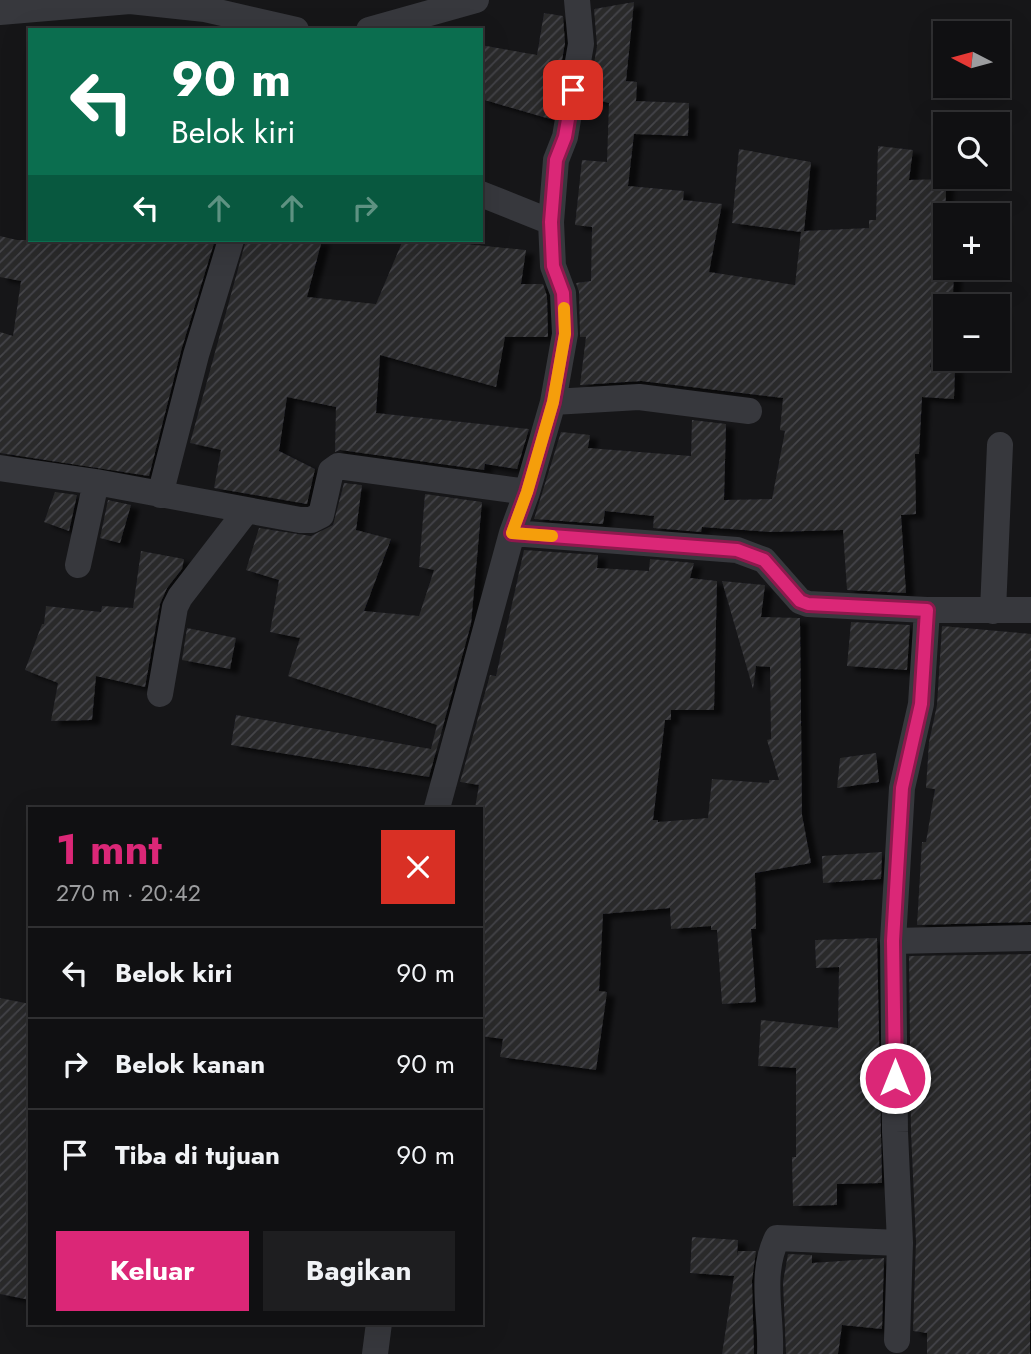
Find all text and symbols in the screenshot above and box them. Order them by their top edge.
north arrow [933,21,1010,98]
map controls [933,21,1010,371]
text: 90 m [171,44,291,114]
icon: left [56,56,147,147]
pin [543,60,603,120]
icon: arrive [554,71,592,109]
text: Belok kiri [171,109,296,155]
button: search [933,112,1010,189]
icon: left [127,189,165,227]
icon: ahead [200,189,238,227]
icon: ahead [273,189,311,227]
icon: right [346,189,384,227]
button: + [933,203,1010,280]
button: − [933,294,1010,371]
text: 1 mnt [56,819,162,880]
button: close [381,830,455,904]
text: 270 m · 20:42 [56,876,201,910]
icon: left [56,954,94,992]
text: Belok kiri [115,954,232,992]
text: 90 m [396,954,455,992]
position arrow [858,1041,932,1115]
icon: right [56,1045,94,1083]
text: Belok kanan [115,1045,265,1083]
text: 90 m [396,1045,455,1083]
icon: arrive [56,1136,94,1174]
text: Tiba di tujuan [115,1136,280,1174]
text: 90 m [396,1136,455,1174]
button: Keluar [56,1231,249,1311]
button: Bagikan [263,1231,455,1311]

